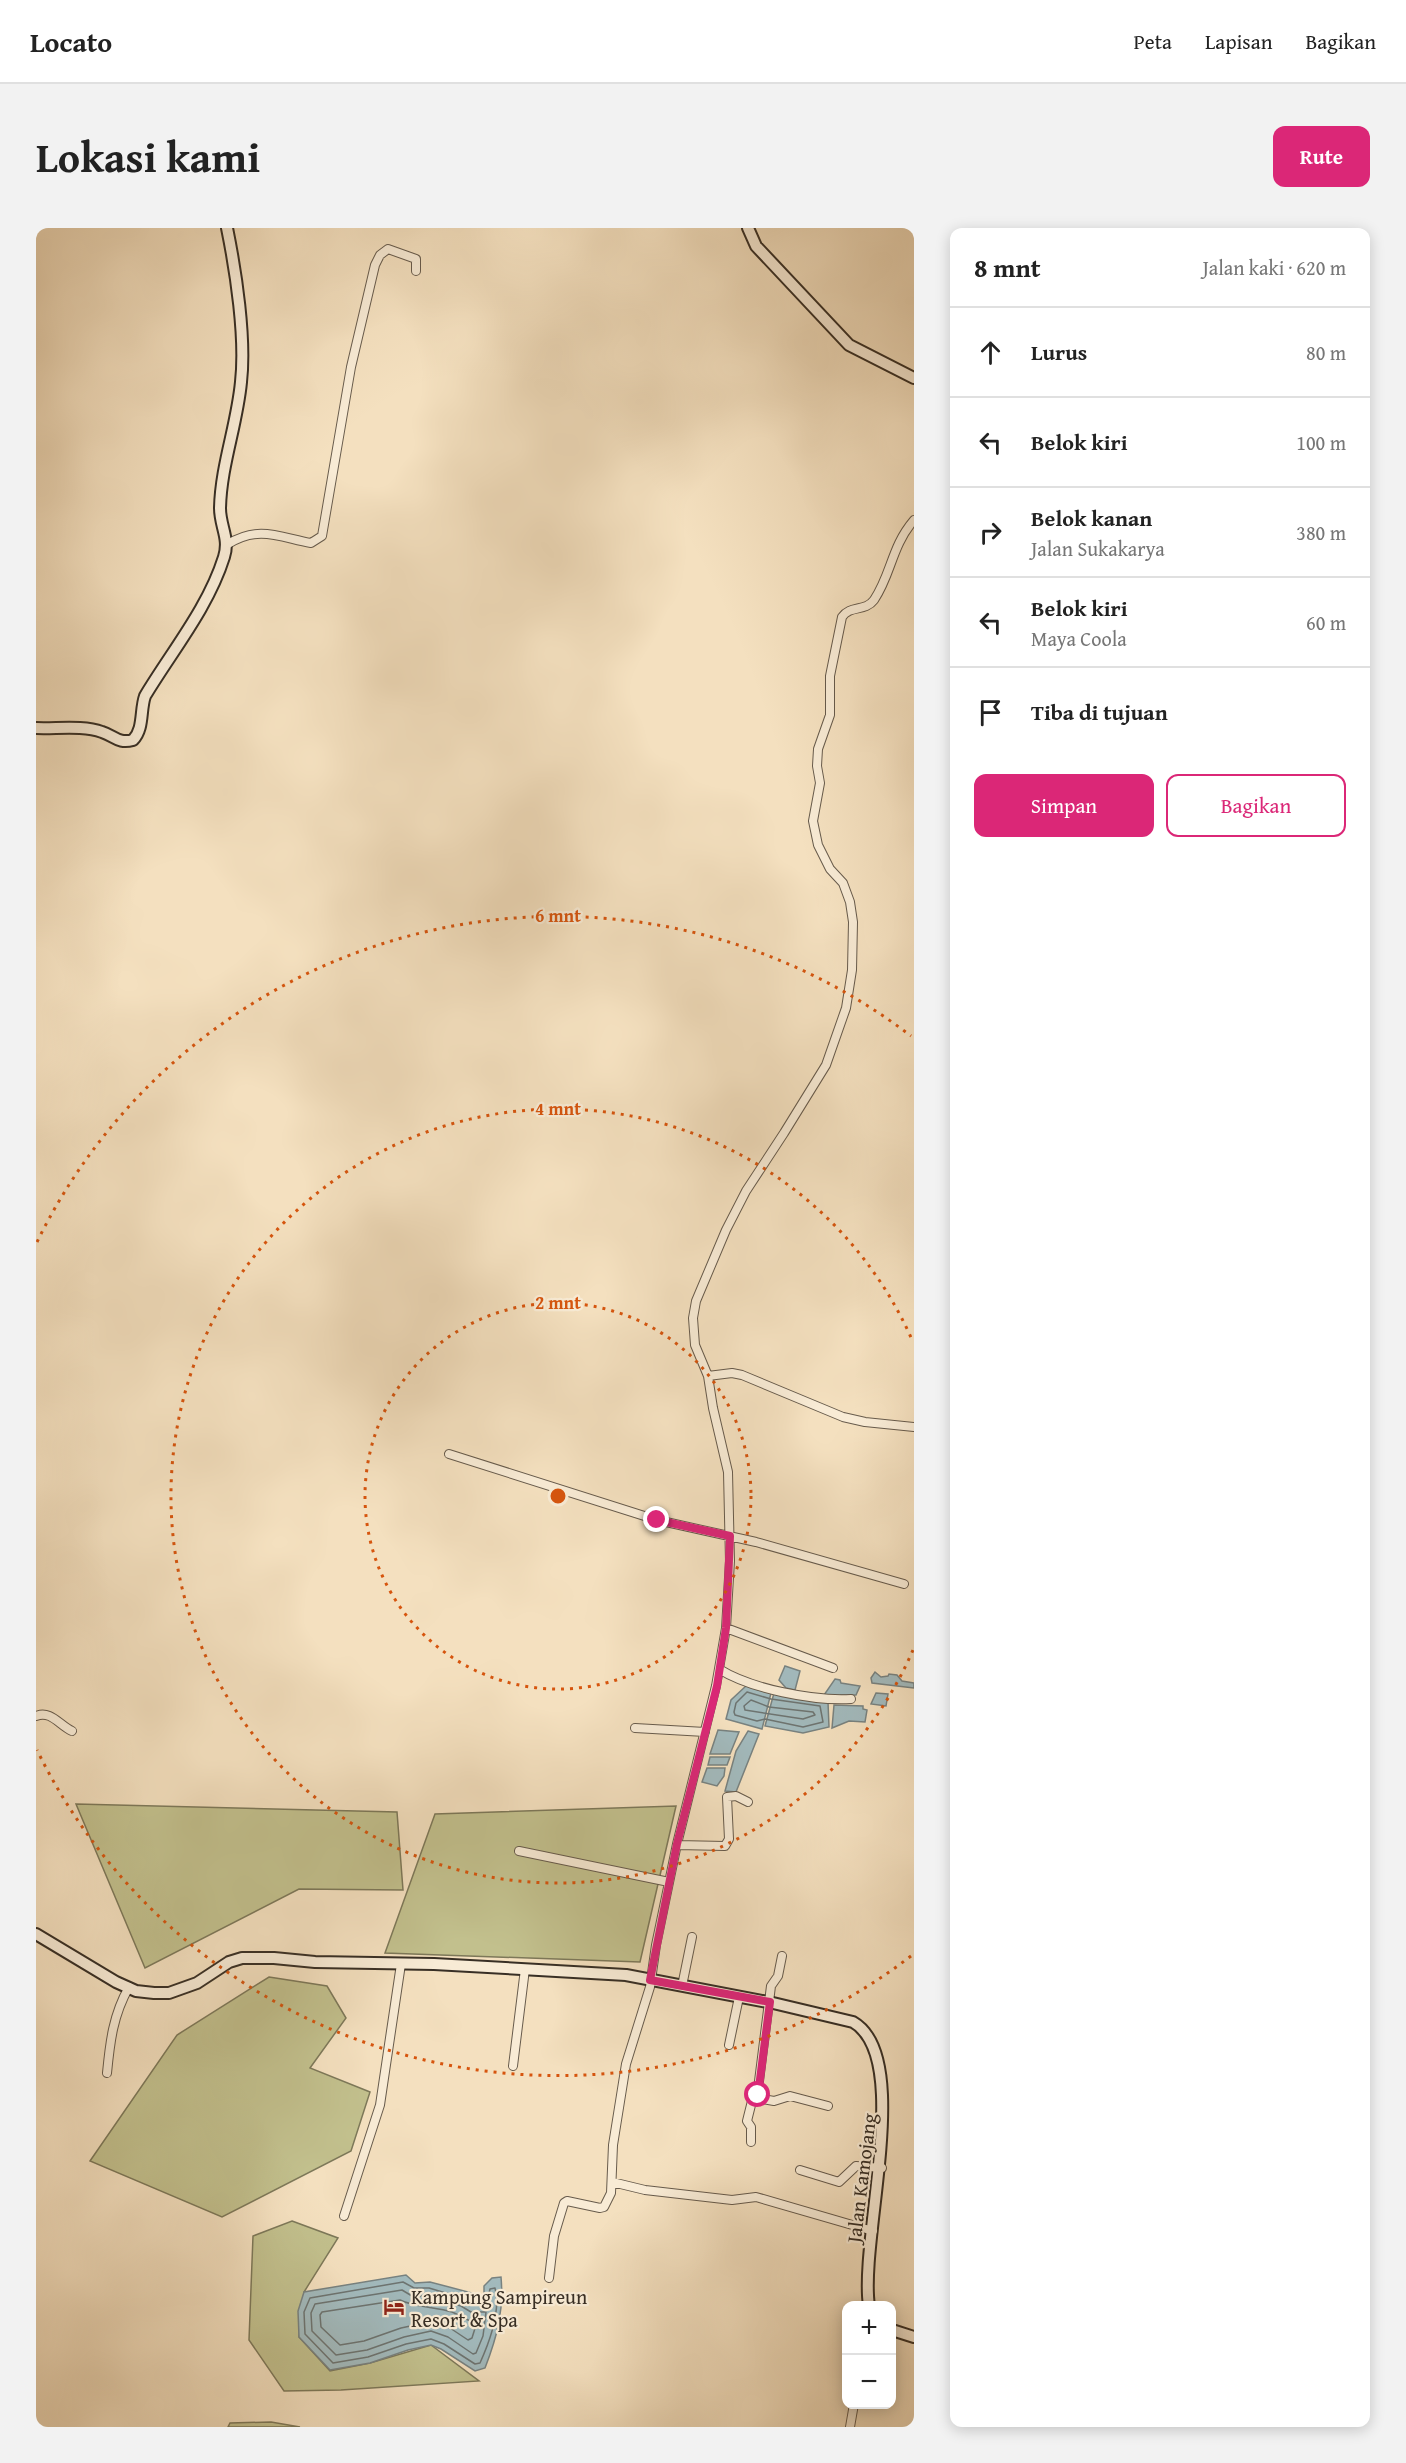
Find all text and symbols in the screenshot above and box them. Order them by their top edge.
text: Locato [30,21,112,62]
text: Peta [1134,26,1172,57]
text: Lapisan [1205,26,1272,57]
text: Bagikan [1305,26,1376,57]
text: Lokasi kami [36,126,260,187]
button: Rute [1273,126,1370,187]
text: 8 mnt [974,248,1041,287]
text: Jalan kaki · 620 m [1202,253,1346,282]
icon: ahead [974,336,1007,369]
text: Lurus [1031,336,1087,368]
text: 80 m [1306,338,1346,367]
icon: left [974,426,1007,459]
text: Belok kiri [1031,426,1128,458]
text: 100 m [1296,428,1346,457]
text: Belok kanan [1031,502,1152,534]
icon: right [974,516,1007,549]
text: 380 m [1296,518,1346,547]
text: Jalan Sukakarya [1031,534,1165,563]
text: Belok kiri [1031,592,1128,624]
icon: left [974,606,1007,639]
text: 60 m [1306,608,1346,637]
text: Maya Coola [1031,624,1127,653]
icon: arrive [974,696,1007,729]
text: Tiba di tujuan [1031,696,1168,728]
button: Simpan [974,774,1154,837]
button: Bagikan [1166,774,1346,837]
text: 6 mnt [535,902,581,929]
text: 4 mnt [535,1095,581,1122]
text: 2 mnt [535,1289,581,1316]
centre of rings [548,1486,568,1506]
route end [643,1506,669,1532]
route start [744,2081,770,2107]
street label: Jalan Kamojang [838,2112,883,2247]
place label: Kampung Sampireun Resort & Spa [411,2282,587,2334]
hotel icon: Kampung Sampireun Resort & Spa [382,2295,406,2319]
map controls [842,2301,896,2409]
button: + [842,2301,896,2355]
button: − [842,2355,896,2409]

